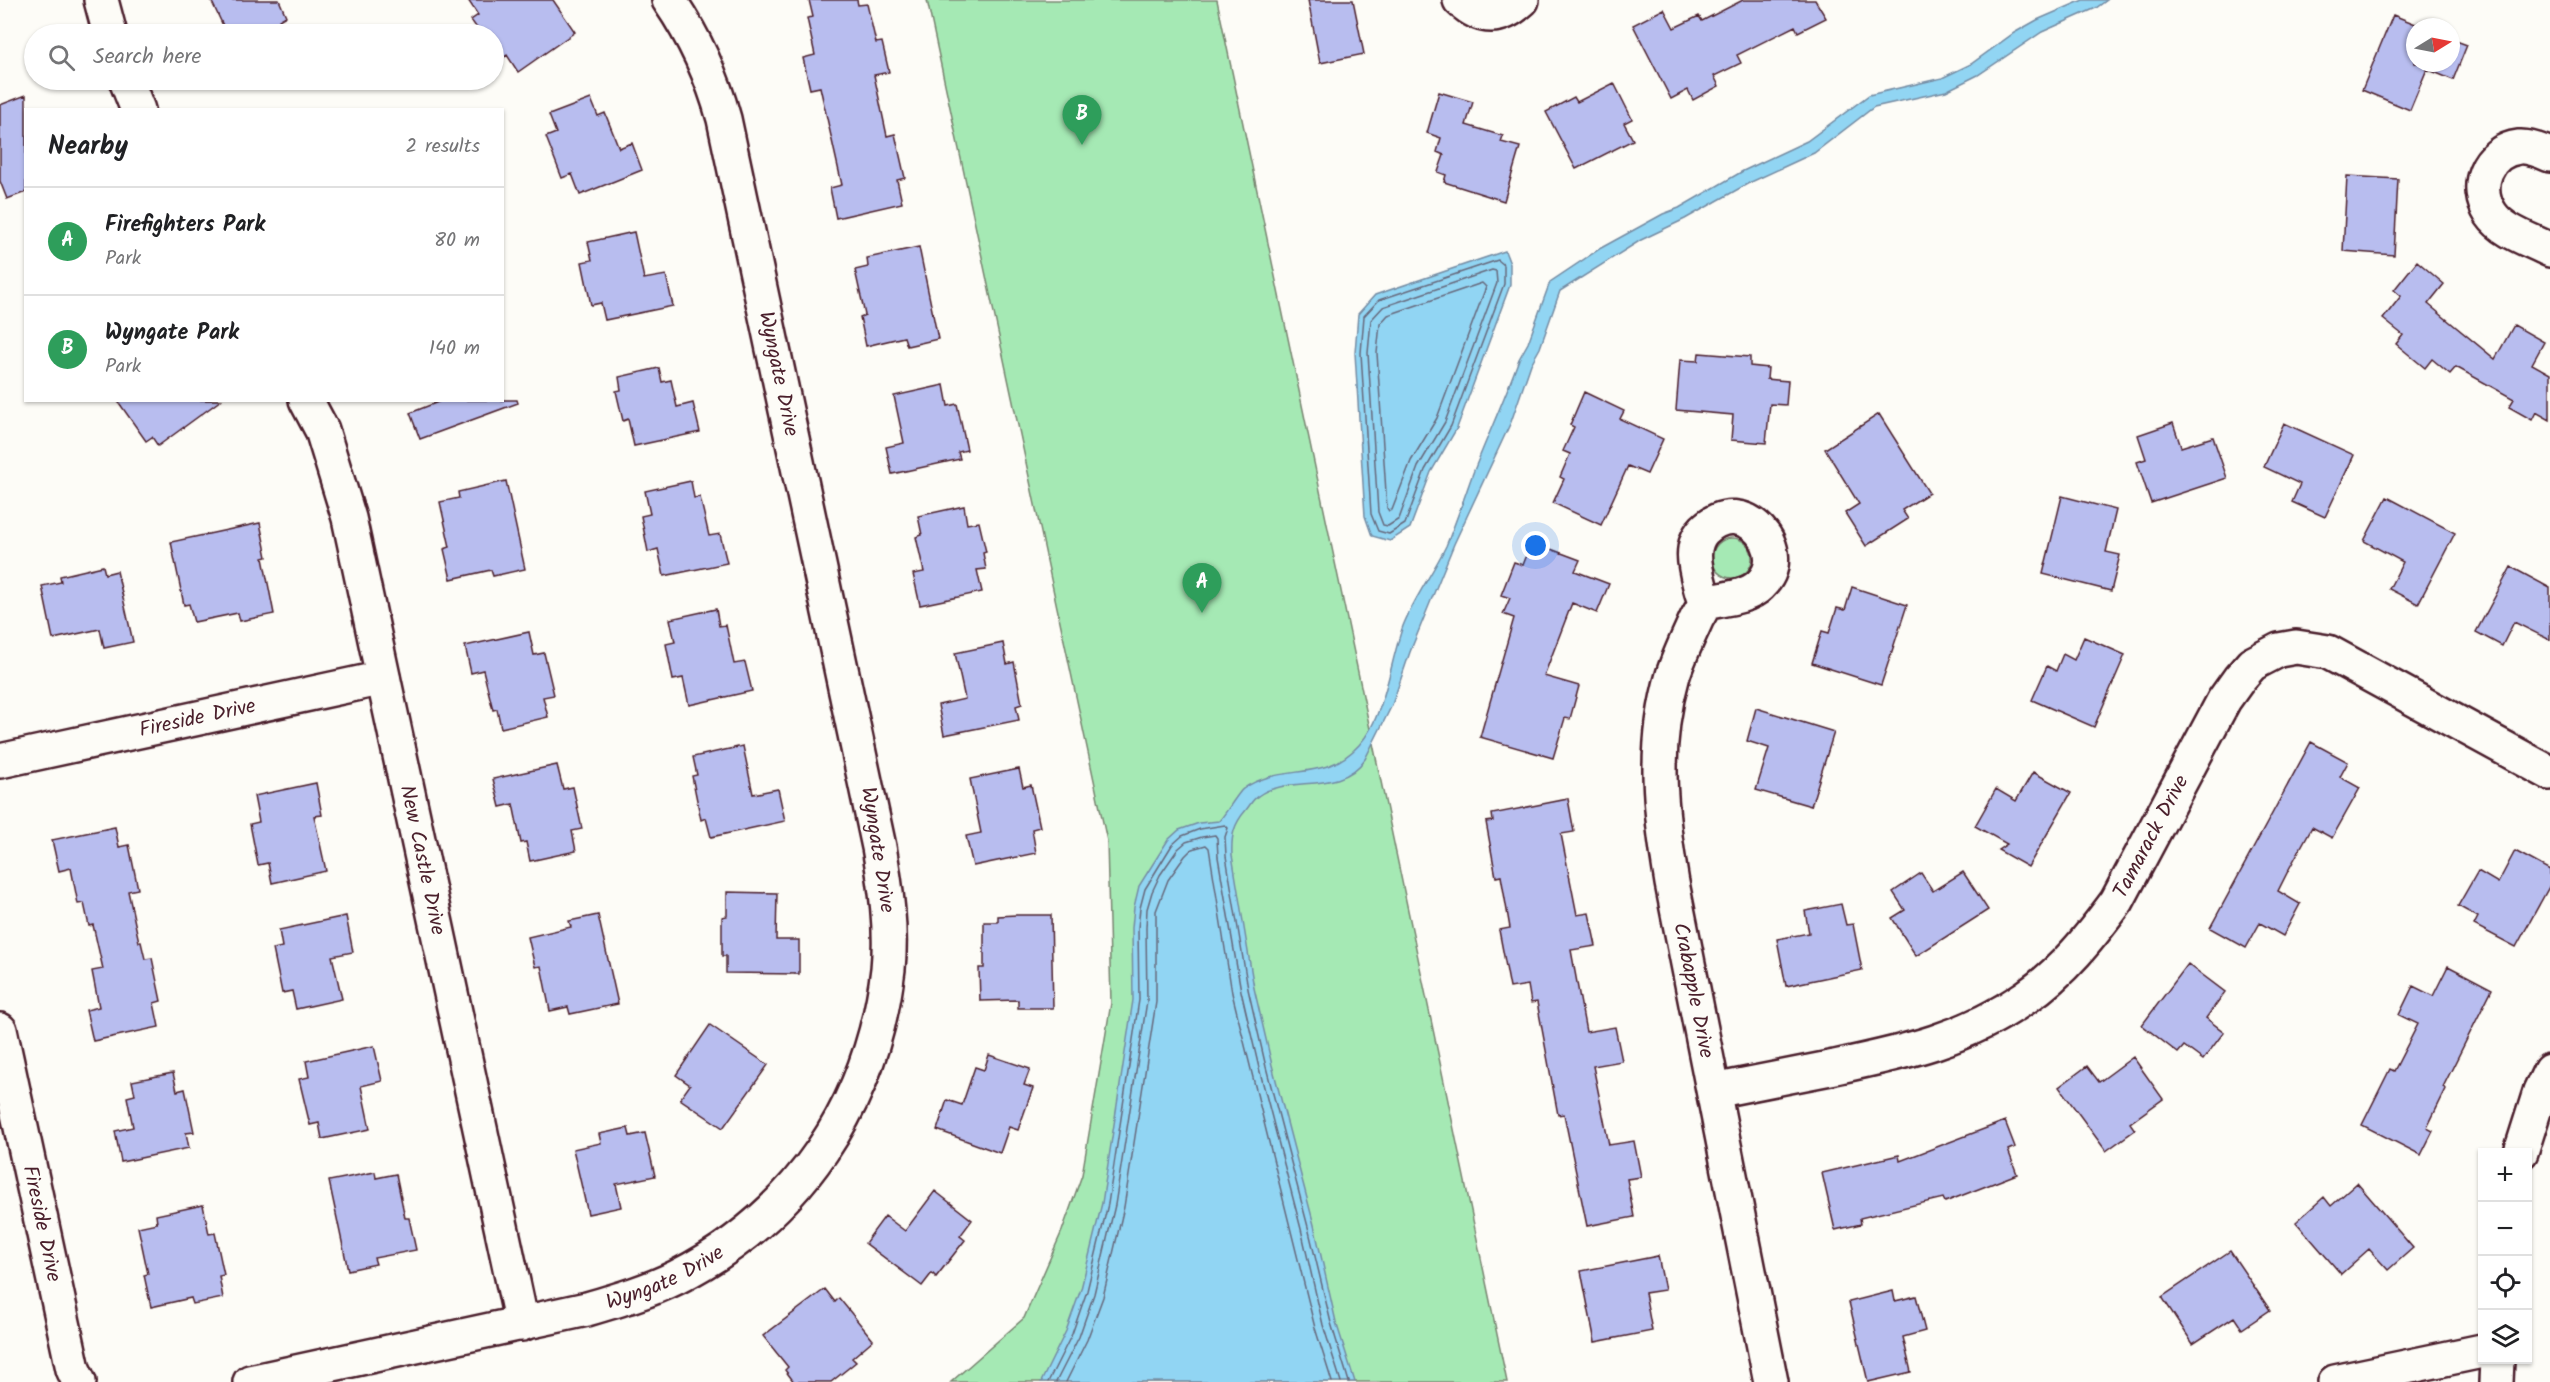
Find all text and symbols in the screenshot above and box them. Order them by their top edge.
north arrow [2406,18,2460,72]
search box [24,24,504,90]
text: Search here [93,40,201,75]
icon: search [45,41,78,74]
pin: B [1062,96,1102,145]
text: Nearby [48,126,128,168]
text: 2 results [405,131,480,163]
text: Firefighters Park [105,208,265,243]
text: A [61,225,74,257]
text: 80 m [434,225,480,257]
text: Park [105,243,141,275]
street label: Wyngate Drive [749,308,807,440]
text: Wyngate Park [105,316,239,351]
text: B [61,333,74,365]
text: 140 m [429,333,480,365]
text: Park [105,351,141,383]
your location [1521,531,1550,560]
pin: A [1182,564,1222,613]
street label: Fireside Drive [136,689,259,747]
street label: Tamarack Drive [2105,769,2198,905]
street label: New Castle Drive [390,782,455,939]
street label: Wyngate Drive [851,785,903,916]
street label: Crabapple Drive [1664,920,1723,1062]
map controls [2478,1148,2532,1364]
button: + [2478,1148,2532,1202]
street label: Fireside Drive [13,1162,70,1286]
button: − [2478,1202,2532,1256]
street label: Wyngate Drive [602,1236,731,1319]
button: locate [2478,1256,2532,1310]
button: layers [2478,1310,2532,1364]

